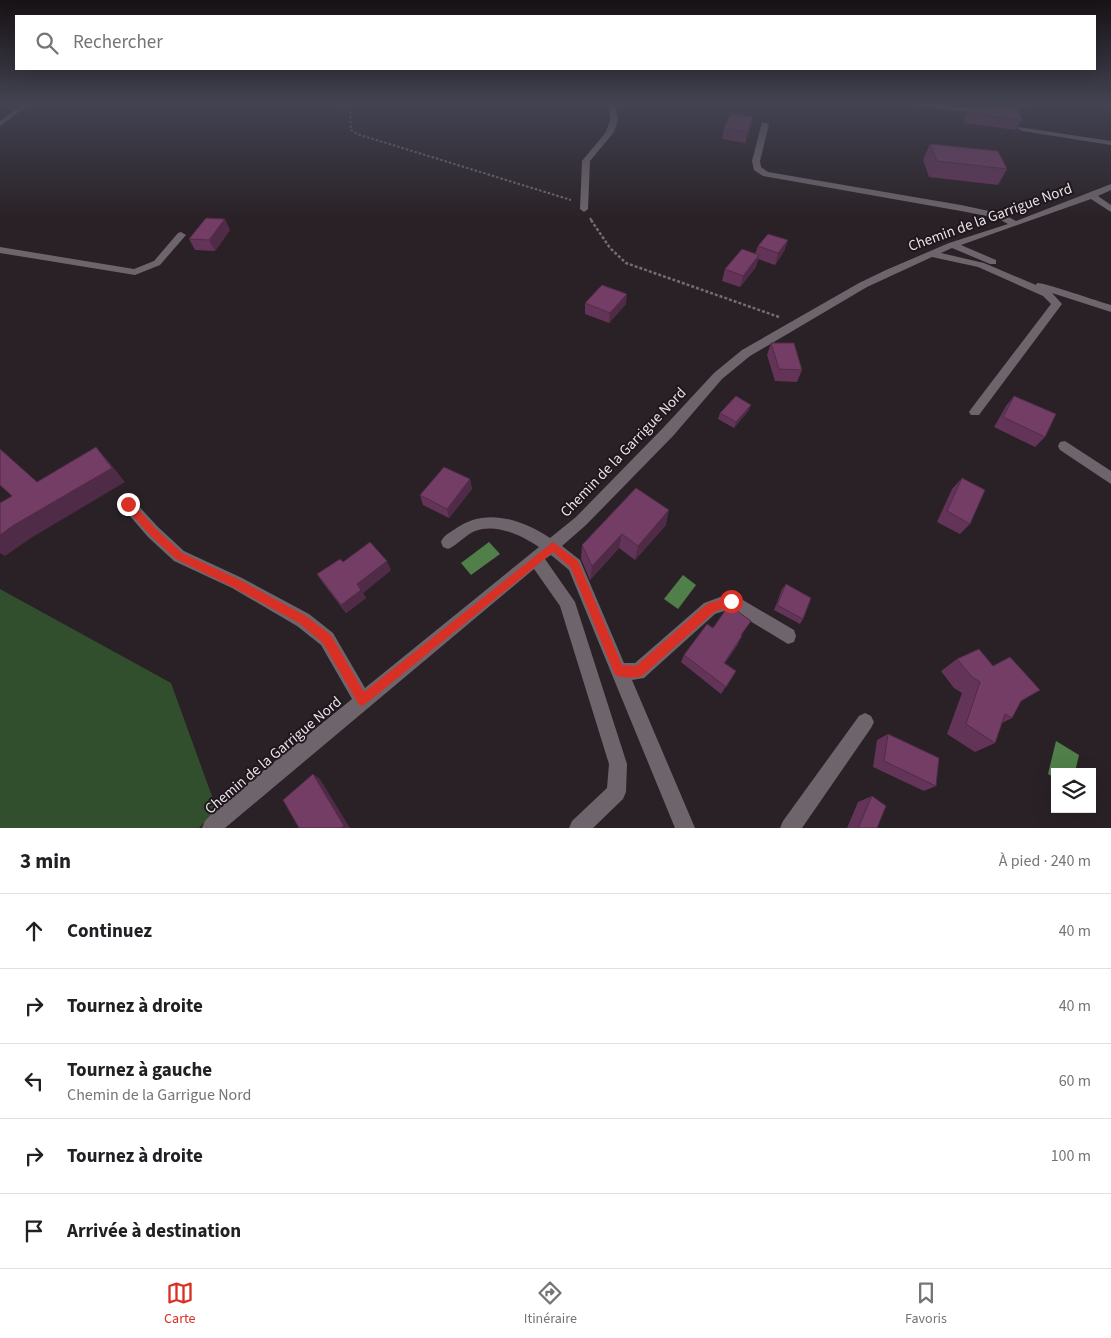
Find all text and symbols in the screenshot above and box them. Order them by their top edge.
search box [15,15,1096,70]
icon: search [33,29,61,57]
text: Rechercher [73,29,163,56]
street label: Chemin de la Garrigue Nord [905,178,1075,257]
street label: Chemin de la Garrigue Nord [556,383,691,522]
route end [117,493,140,516]
route start [720,590,743,613]
street label: Chemin de la Garrigue Nord [200,692,346,819]
map controls [1051,768,1096,813]
button: layers [1051,768,1096,813]
text: 3 min [20,846,71,876]
text: À pied · 240 m [999,850,1091,872]
icon: ahead [20,917,48,945]
text: Continuez [67,918,152,945]
text: 40 m [1059,920,1091,942]
icon: right [20,992,48,1020]
text: Tournez à droite [67,993,203,1020]
text: 40 m [1059,995,1091,1017]
text: Tournez à gauche [67,1057,212,1084]
icon: left [20,1067,48,1095]
text: 60 m [1059,1070,1091,1092]
text: Chemin de la Garrigue Nord [67,1084,251,1106]
icon: right [20,1142,48,1170]
text: Tournez à droite [67,1143,203,1170]
text: 100 m [1051,1145,1091,1167]
icon: arrive [20,1217,48,1245]
text: Arrivée à destination [67,1218,241,1245]
tab: Carte [164,1279,196,1329]
tab: Itinéraire [524,1279,577,1329]
tab: Favoris [905,1279,947,1329]

